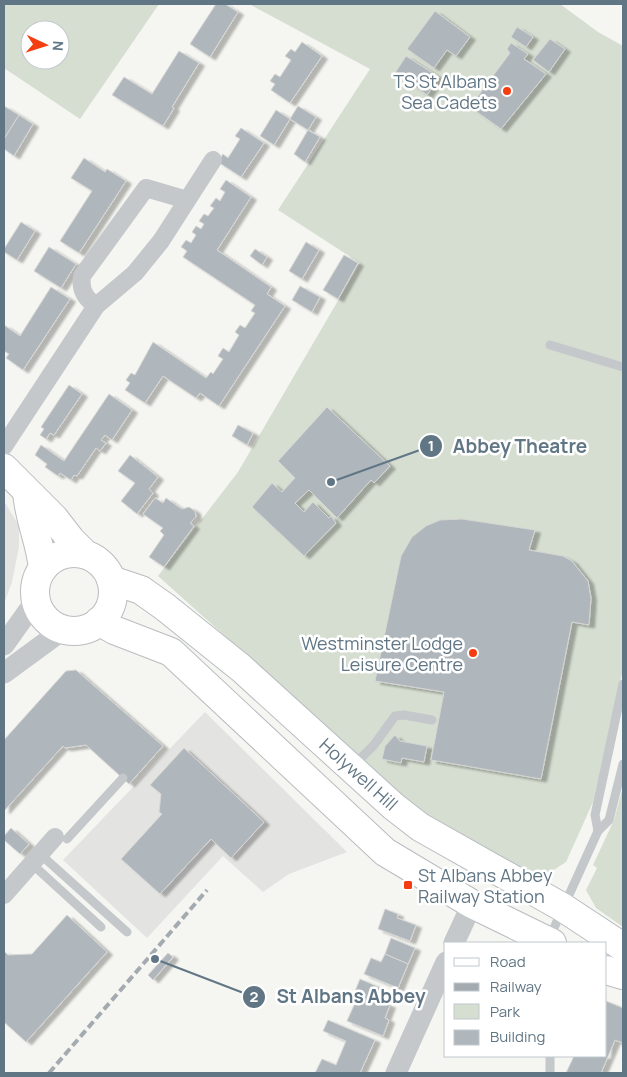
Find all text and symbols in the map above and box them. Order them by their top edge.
north arrow [20,20,70,70]
text: N [49,40,68,52]
place label: TS St Albans Sea Cadets [393,69,497,114]
marker: TS St Albans Sea Cadets [501,85,513,97]
callout: Abbey Theatre [418,429,598,463]
text: Abbey Theatre [453,433,587,459]
text: 1 [428,435,434,456]
place label: Westminster Lodge Leisure Centre [301,631,463,676]
marker: Westminster Lodge Leisure Centre [467,647,479,659]
street label: Holywell Hill [315,732,403,816]
place label: St Albans Abbey Railway Station [418,863,553,908]
marker: St Albans Abbey Railway Station [402,879,414,891]
legend [444,942,607,1057]
text: Road [490,951,526,972]
text: Railway [490,976,542,997]
callout: St Albans Abbey [242,980,436,1014]
text: St Albans Abbey [276,983,426,1009]
text: 2 [250,986,259,1007]
text: Park [490,1001,520,1022]
text: Building [490,1026,545,1047]

